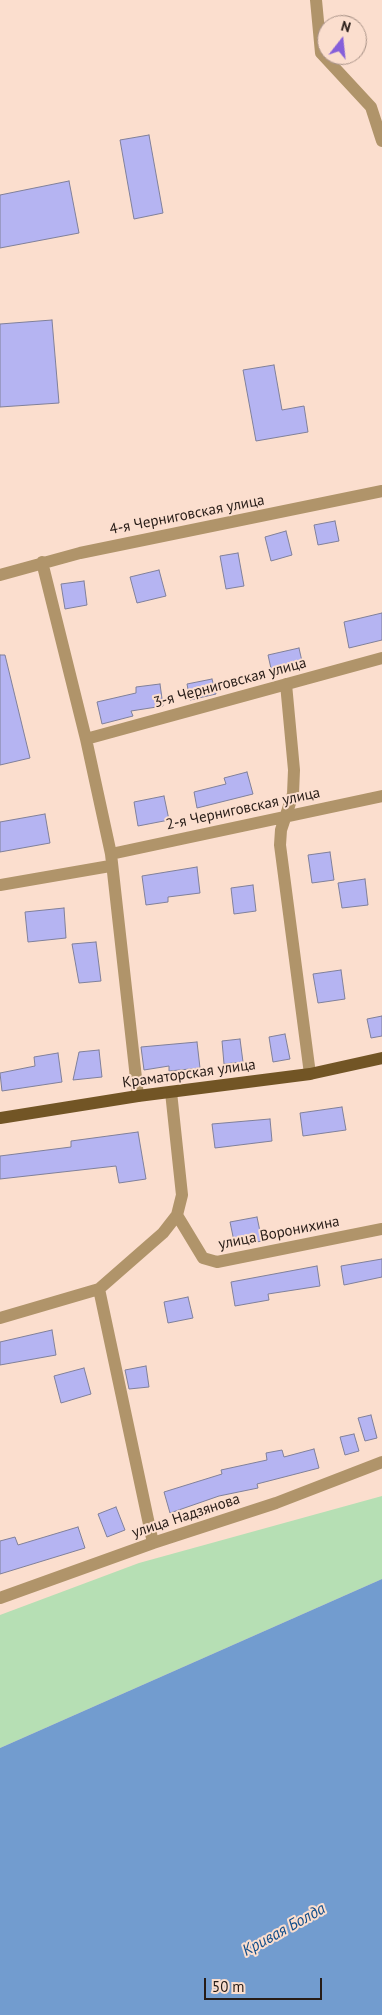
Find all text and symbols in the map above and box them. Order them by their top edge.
north arrow [317,15,367,65]
text: N [339,17,353,36]
street label: 4-я Черниговская улица [108,491,266,539]
street label: 3-я Черниговская улица [152,654,308,712]
street label: 2-я Черниговская улица [164,784,322,834]
street label: Краматорская улица [121,1056,257,1092]
street label: улица Воронихина [217,1212,341,1254]
street label: улица Надзянова [130,1490,242,1542]
water label: Кривая Болда [239,1899,329,1961]
scale bar [207,1968,324,2000]
text: 50 m [212,1977,245,1996]

